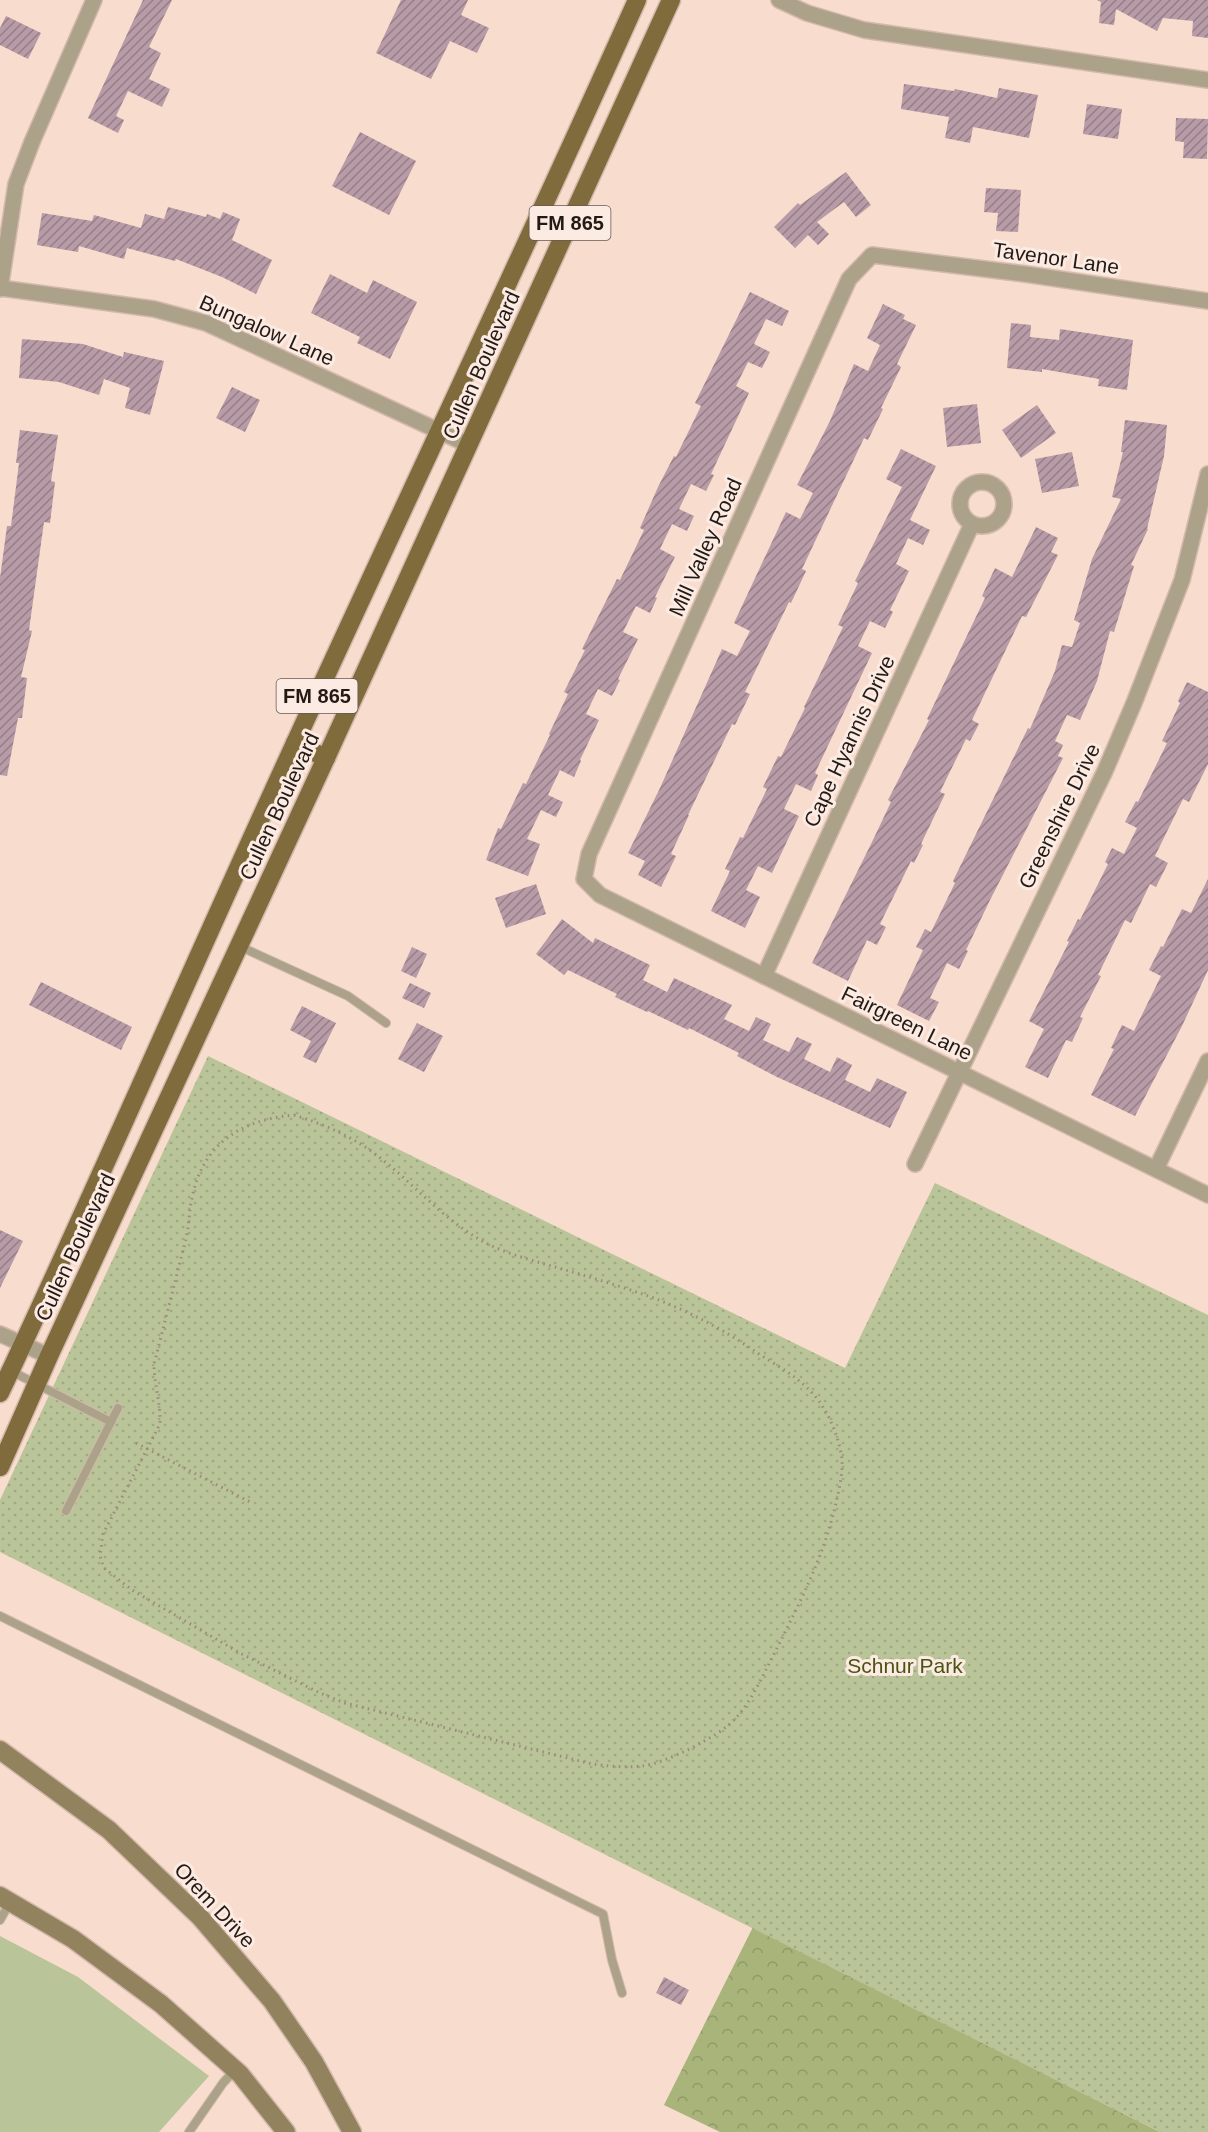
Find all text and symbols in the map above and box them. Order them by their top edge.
road number: FM 865 [530,206,610,240]
street label: Tavenor Lane [991,238,1121,278]
street label: Cullen Boulevard [438,287,524,443]
street label: Bungalow Lane [196,290,338,370]
street label: Mill Valley Road [664,474,746,620]
street label: Cape Hyannis Drive [799,652,899,830]
road number: FM 865 [276,679,358,713]
street label: Cullen Boulevard [235,729,323,883]
street label: Greenshire Drive [1014,740,1104,892]
street label: Fairgreen Lane [838,981,976,1065]
street label: Cullen Boulevard [31,1170,119,1324]
park label: Schnur Park [847,1654,963,1677]
street label: Orem Drive [170,1858,260,1952]

